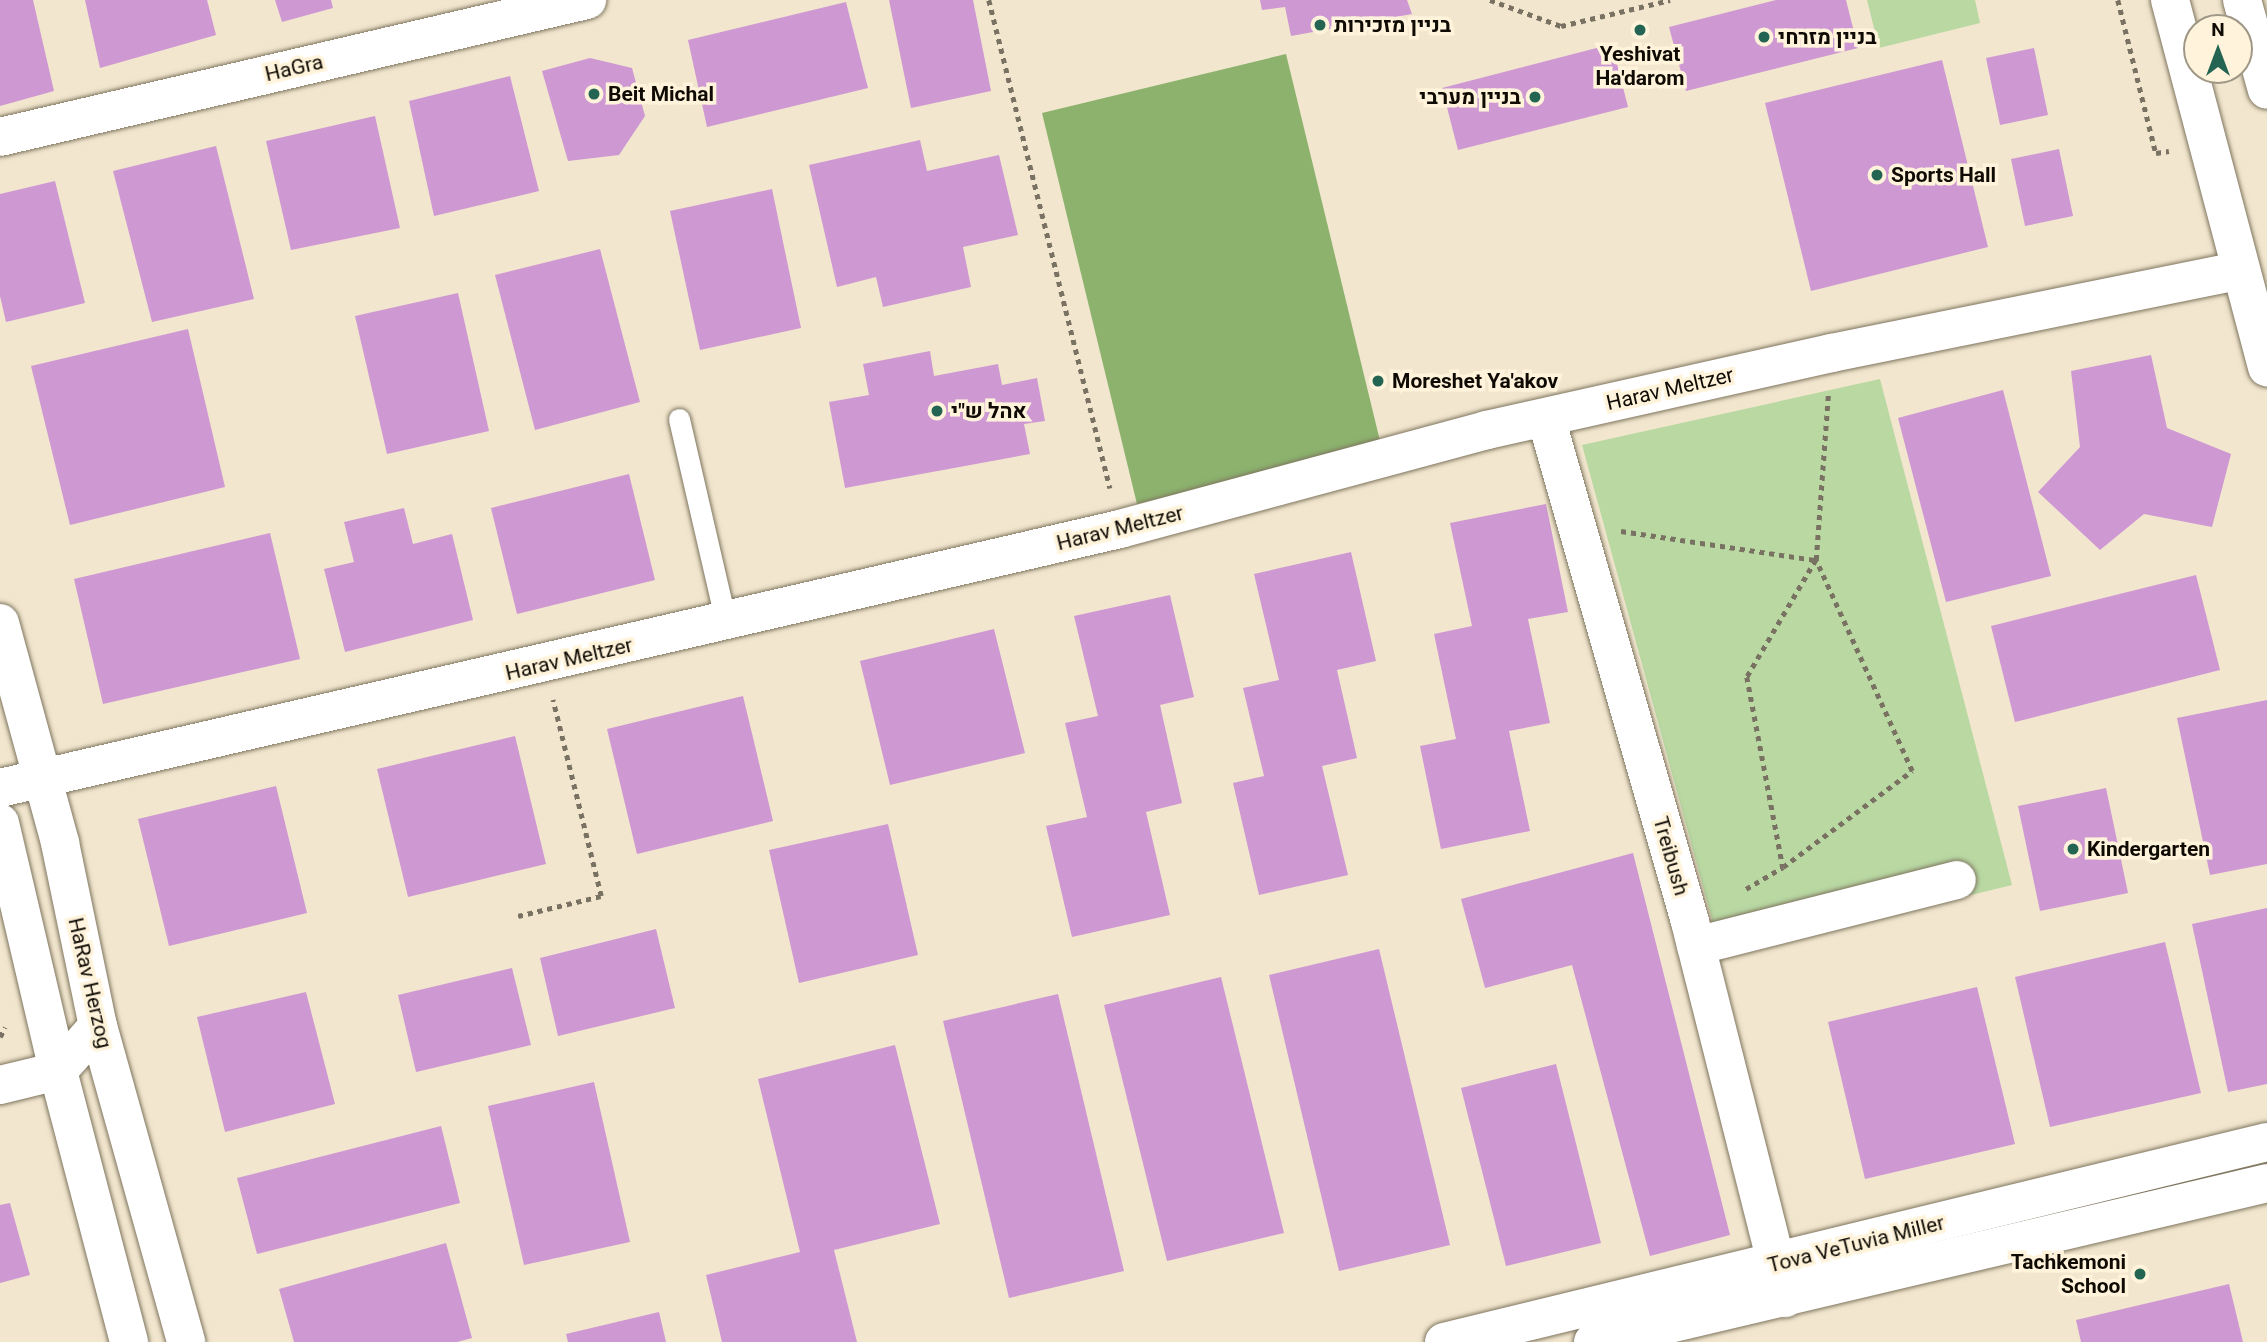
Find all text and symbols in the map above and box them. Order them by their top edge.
place label: בניין מזכירות [1334,12,1451,38]
north arrow [2183,14,2253,84]
marker: בניין מזכירות [1312,17,1328,33]
text: N [2211,18,2225,41]
marker: Yeshivat Ha'darom [1632,22,1648,38]
place label: בניין מזרחי [1778,24,1877,50]
marker: בניין מזרחי [1756,29,1772,45]
place label: Yeshivat Ha'darom [1596,41,1684,91]
street label: HaGra [263,49,325,87]
place label: Beit Michal [608,81,714,107]
place label: בניין מערבי [1419,84,1521,110]
marker: Beit Michal [586,86,602,102]
marker: בניין מערבי [1527,89,1543,105]
place label: Sports Hall [1891,162,1996,188]
marker: Sports Hall [1869,167,1885,183]
street label: Harav Meltzer [1604,362,1736,416]
place label: Moreshet Ya'akov [1392,368,1558,394]
marker: Moreshet Ya'akov [1370,373,1386,389]
place label: אהל ש"י [951,398,1027,424]
marker: אהל ש"י [929,403,945,419]
street label: Harav Meltzer [1054,500,1186,556]
street label: Harav Meltzer [503,632,635,686]
street label: Treibush [1648,814,1694,898]
place label: Kindergarten [2087,836,2210,862]
marker: Kindergarten [2065,841,2081,857]
street label: HaRav Herzog [63,915,117,1051]
street label: Tova VeTuvia Miller [1765,1210,1947,1278]
place label: Tachkemoni School [2011,1249,2126,1299]
marker: Tachkemoni School [2132,1266,2148,1282]

